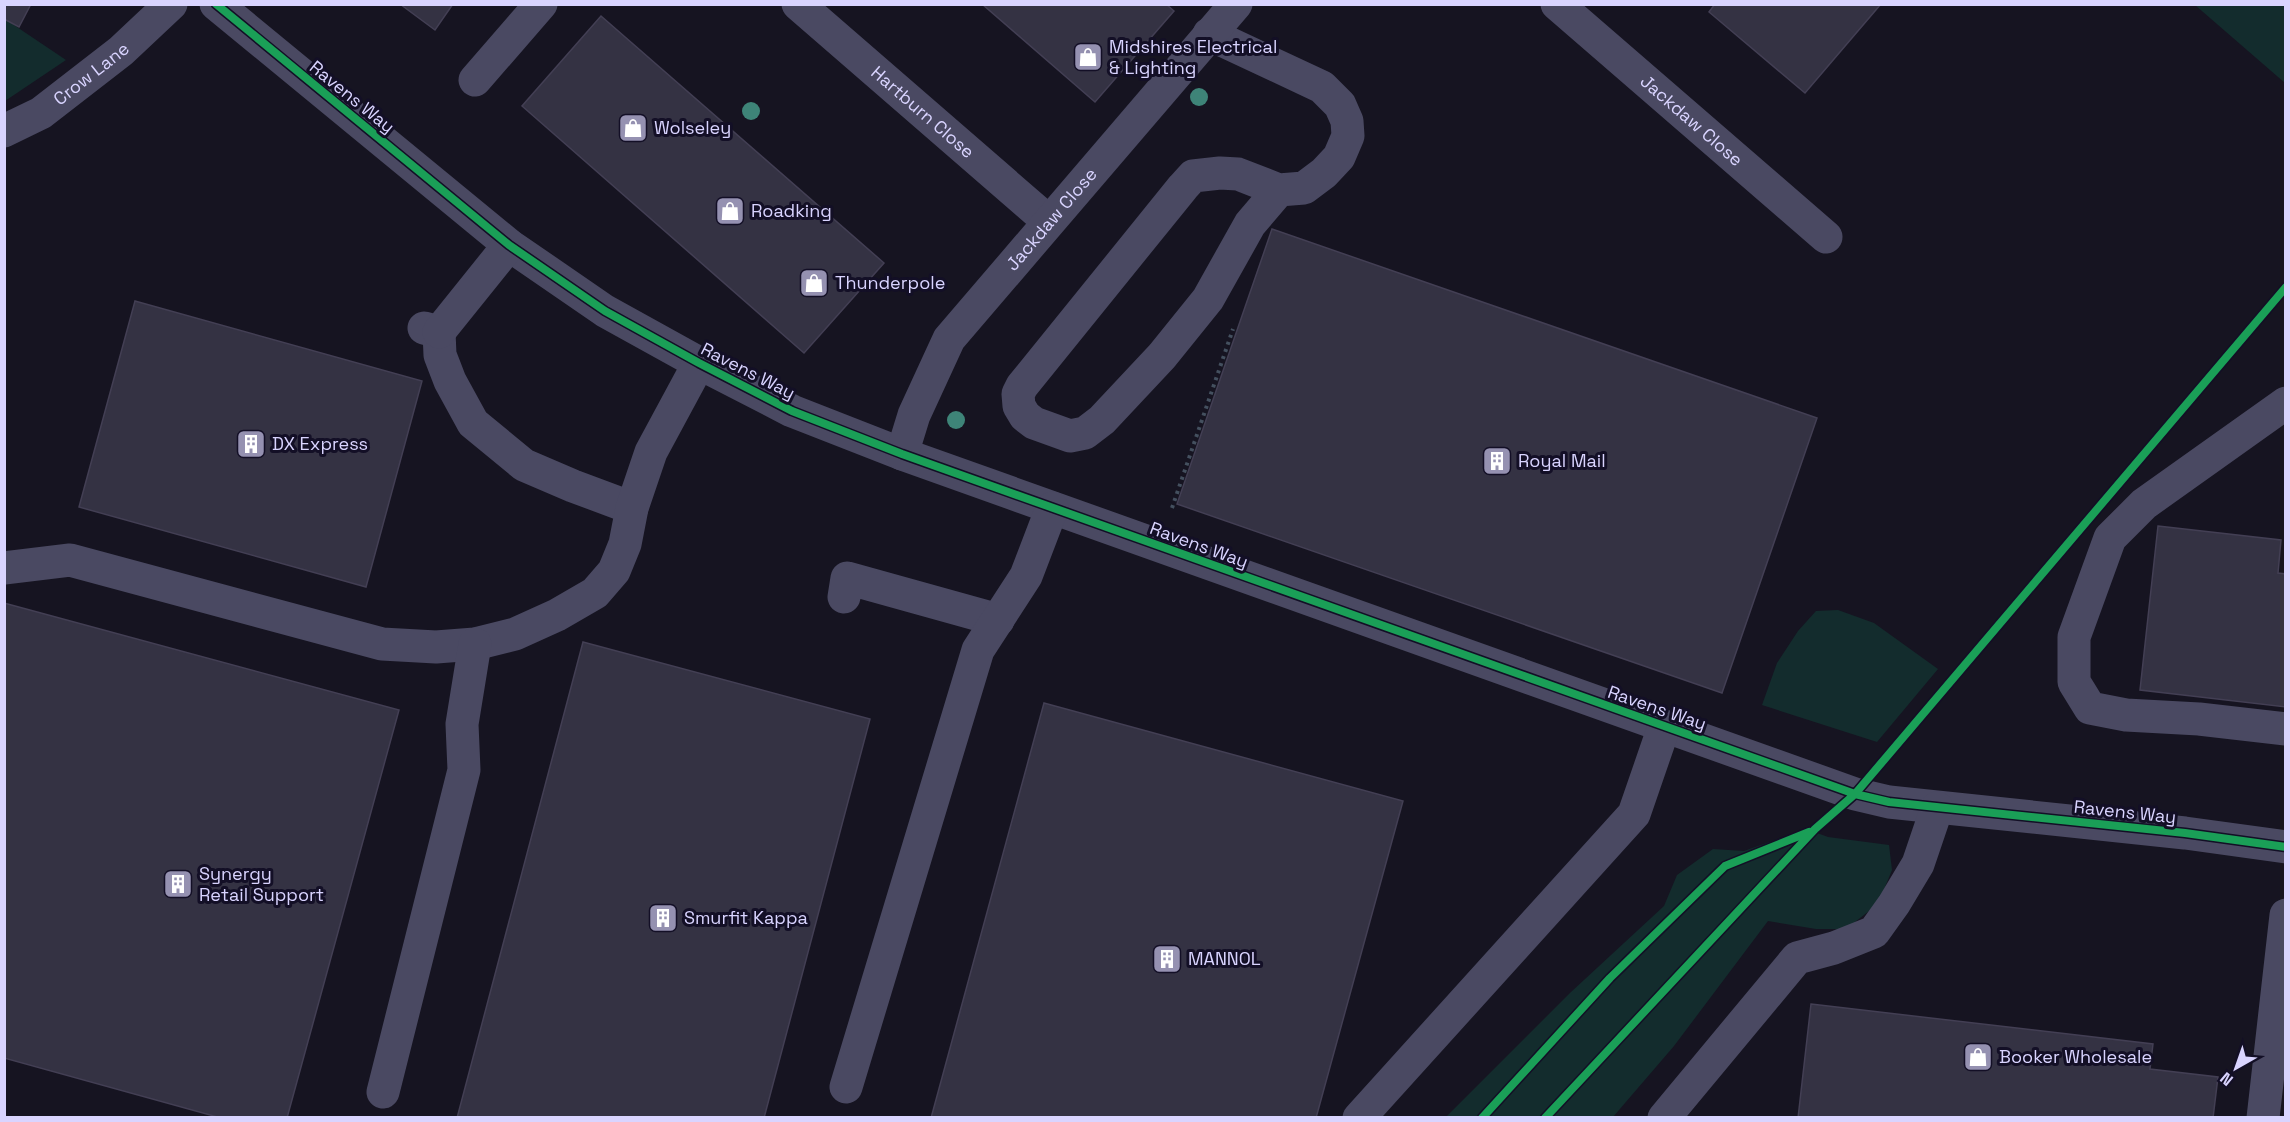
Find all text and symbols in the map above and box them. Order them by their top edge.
place label: Midshires Electrical & Lighting [1109,35,1277,79]
street label: Crow Lane [49,37,134,110]
shop icon: Midshires Electrical & Lighting [1072,41,1104,73]
street label: Ravens Way [305,55,400,138]
street label: Hartburn Close [866,61,979,163]
street label: Jackdaw Close [1636,69,1748,171]
shop icon: Wolseley [617,112,649,144]
place label: Wolseley [654,116,731,139]
street label: Jackdaw Close [1001,163,1102,275]
shop icon: Roadking [714,195,746,227]
place label: Roadking [751,199,832,222]
shop icon: Thunderpole [798,267,830,299]
place label: Thunderpole [835,271,945,294]
street label: Ravens Way [697,337,799,404]
building icon: DX Express [235,428,267,460]
place label: DX Express [272,432,368,455]
building icon: Royal Mail [1481,445,1513,477]
place label: Royal Mail [1518,449,1606,472]
street label: Ravens Way [1147,516,1251,573]
street label: Ravens Way [1605,680,1710,735]
street label: Ravens Way [2073,795,2177,828]
place label: Synergy Retail Support [199,862,324,906]
building icon: Synergy Retail Support [162,868,194,900]
building icon: Smurfit Kappa [647,902,679,934]
place label: Smurfit Kappa [684,906,808,929]
building icon: MANNOL [1151,943,1183,975]
place label: MANNOL [1188,947,1261,970]
north arrow [2206,1038,2266,1098]
shop icon: Booker Wholesale [1962,1041,1994,1073]
place label: Booker Wholesale [1999,1045,2152,1068]
text: N [2216,1068,2238,1091]

